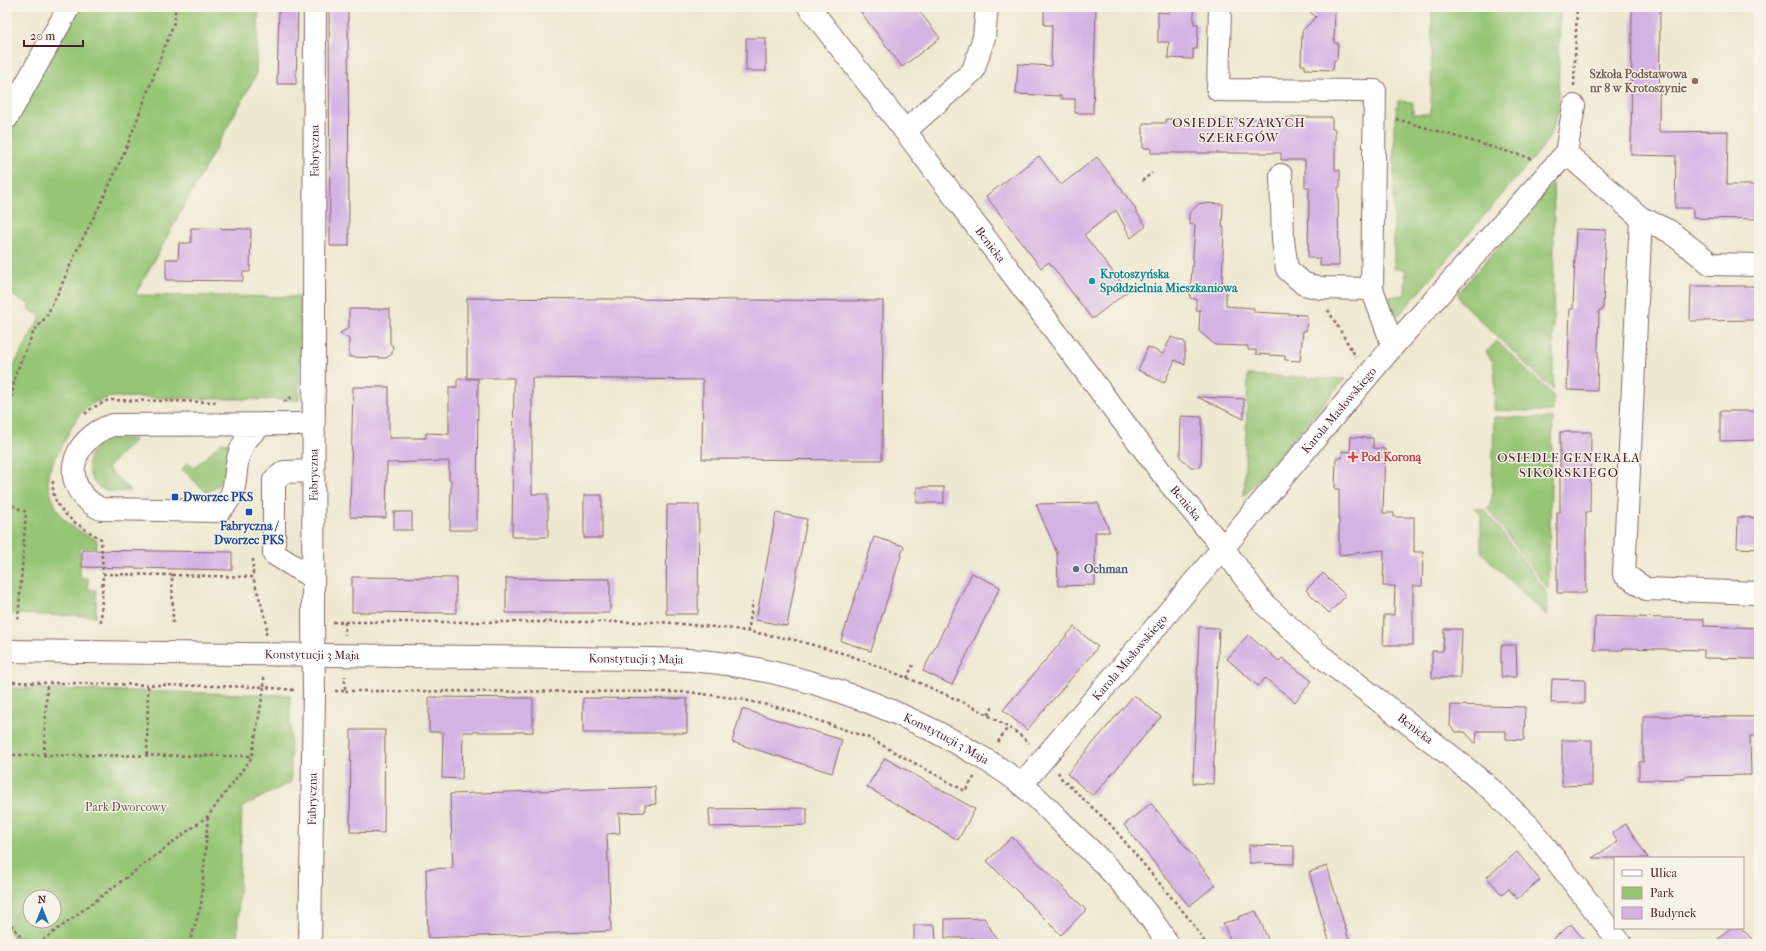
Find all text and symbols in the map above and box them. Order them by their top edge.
scale bar [24,22,83,48]
text: 20 m [30,29,55,43]
place label: Szkoła Podstawowa nr 8 w Krotoszynie [1589,67,1687,96]
marker: Szkoła Podstawowa nr 8 w Krotoszynie [1690,76,1700,86]
district label: OSIEDLE SZARYCH SZEREGÓW [1172,115,1306,145]
street label: Fabryczna [307,124,322,177]
street label: Benicka [972,224,1009,266]
place label: Krotoszyńska Spółdzielnia Mieszkaniowa [1100,267,1238,296]
marker: Krotoszyńska Spółdzielnia Mieszkaniowa [1087,276,1097,286]
street label: Karola Masłowskiego [1299,364,1379,456]
street label: Fabryczna [306,448,321,501]
place label: Pod Koroną [1361,450,1422,465]
district label: OSIEDLE GENERAŁA SIKORSKIEGO [1497,450,1641,480]
marker: Pod Koroną [1348,452,1358,462]
street label: Benicka [1167,483,1205,524]
place label: Dworzec PKS [183,490,253,504]
marker: Dworzec PKS [170,492,180,502]
marker: Fabryczna / Dworzec PKS [244,507,254,517]
place label: Fabryczna / Dworzec PKS [214,519,284,547]
place label: Ochman [1084,562,1129,576]
marker: Ochman [1071,564,1081,574]
street label: Karola Masłowskiego [1089,612,1170,703]
street label: Konstytucji 3 Maja [264,647,360,662]
street label: Konstytucji 3 Maja [588,651,684,667]
street label: Konstytucji 3 Maja [901,710,992,767]
street label: Benicka [1395,711,1436,747]
street label: Fabryczna [305,772,320,825]
park label: Park Dworcowy [85,800,168,814]
legend [1614,857,1744,929]
text: Ulica [1650,866,1677,880]
text: Park [1650,886,1675,900]
north arrow [22,889,62,929]
text: N [38,893,47,906]
text: Budynek [1650,906,1697,920]

